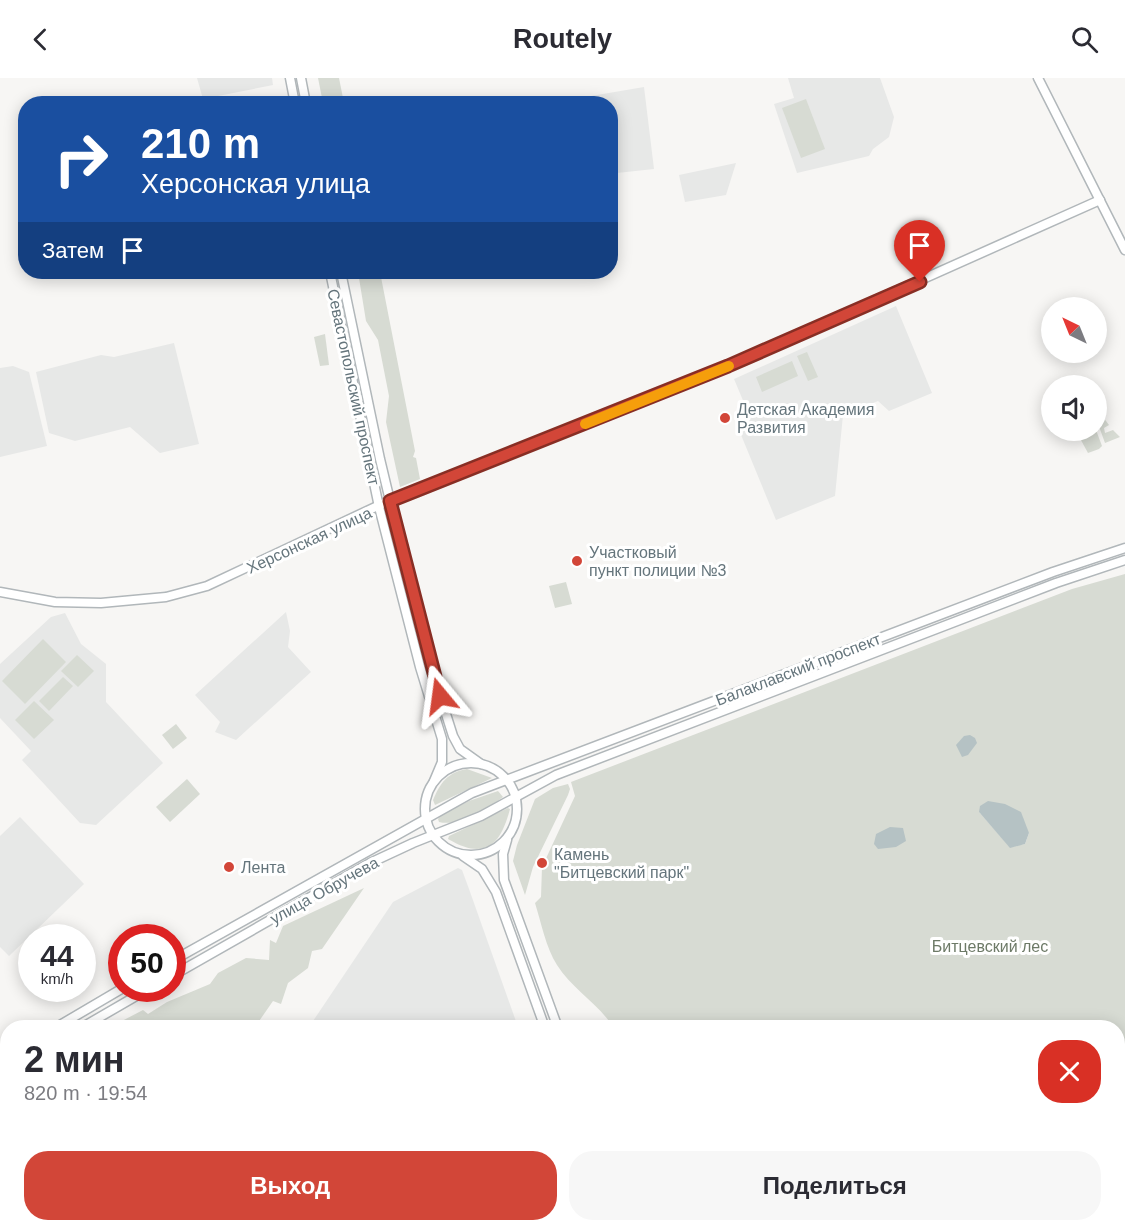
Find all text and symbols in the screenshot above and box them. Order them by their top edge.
icon: back [24,23,57,56]
icon: search [1068,23,1101,56]
text: Routely [513,24,612,54]
icon: right [42,120,120,198]
text: 210 m [141,120,260,167]
text: Херсонская улица [141,169,370,199]
pin [894,220,945,282]
icon: arrive [903,229,936,262]
icon: arrive [116,234,149,267]
text: Затем [42,238,104,263]
street label: Севастопольский проспект [324,287,383,488]
north arrow [1041,297,1107,363]
map controls [1041,297,1107,441]
button: sound [1041,375,1107,441]
place label: Детская Академия Развития [737,401,874,436]
marker: Детская Академия Развития [718,411,732,425]
street label: Херсонская улица [244,504,374,577]
place label: Участковый пункт полиции №3 [589,544,727,579]
marker: Участковый пункт полиции №3 [570,554,584,568]
street label: Балаклавский проспект [713,630,884,709]
position arrow [408,664,472,728]
place label: Камень "Битцевский парк" [554,846,689,881]
street label: улица Обручева [267,854,381,927]
marker: Камень "Битцевский парк" [535,856,549,870]
place label: Лента [241,859,285,876]
marker: Лента [222,860,236,874]
speed limit sign: 50 [108,924,186,1002]
park label: Битцевский лес [932,938,1048,955]
text: 44 [40,939,74,972]
text: km/h [41,970,73,987]
text: 2 мин [24,1039,125,1080]
button: close [1038,1040,1101,1103]
text: 820 m · 19:54 [24,1082,147,1104]
button: Выход [24,1151,557,1220]
button: Поделиться [569,1151,1101,1220]

